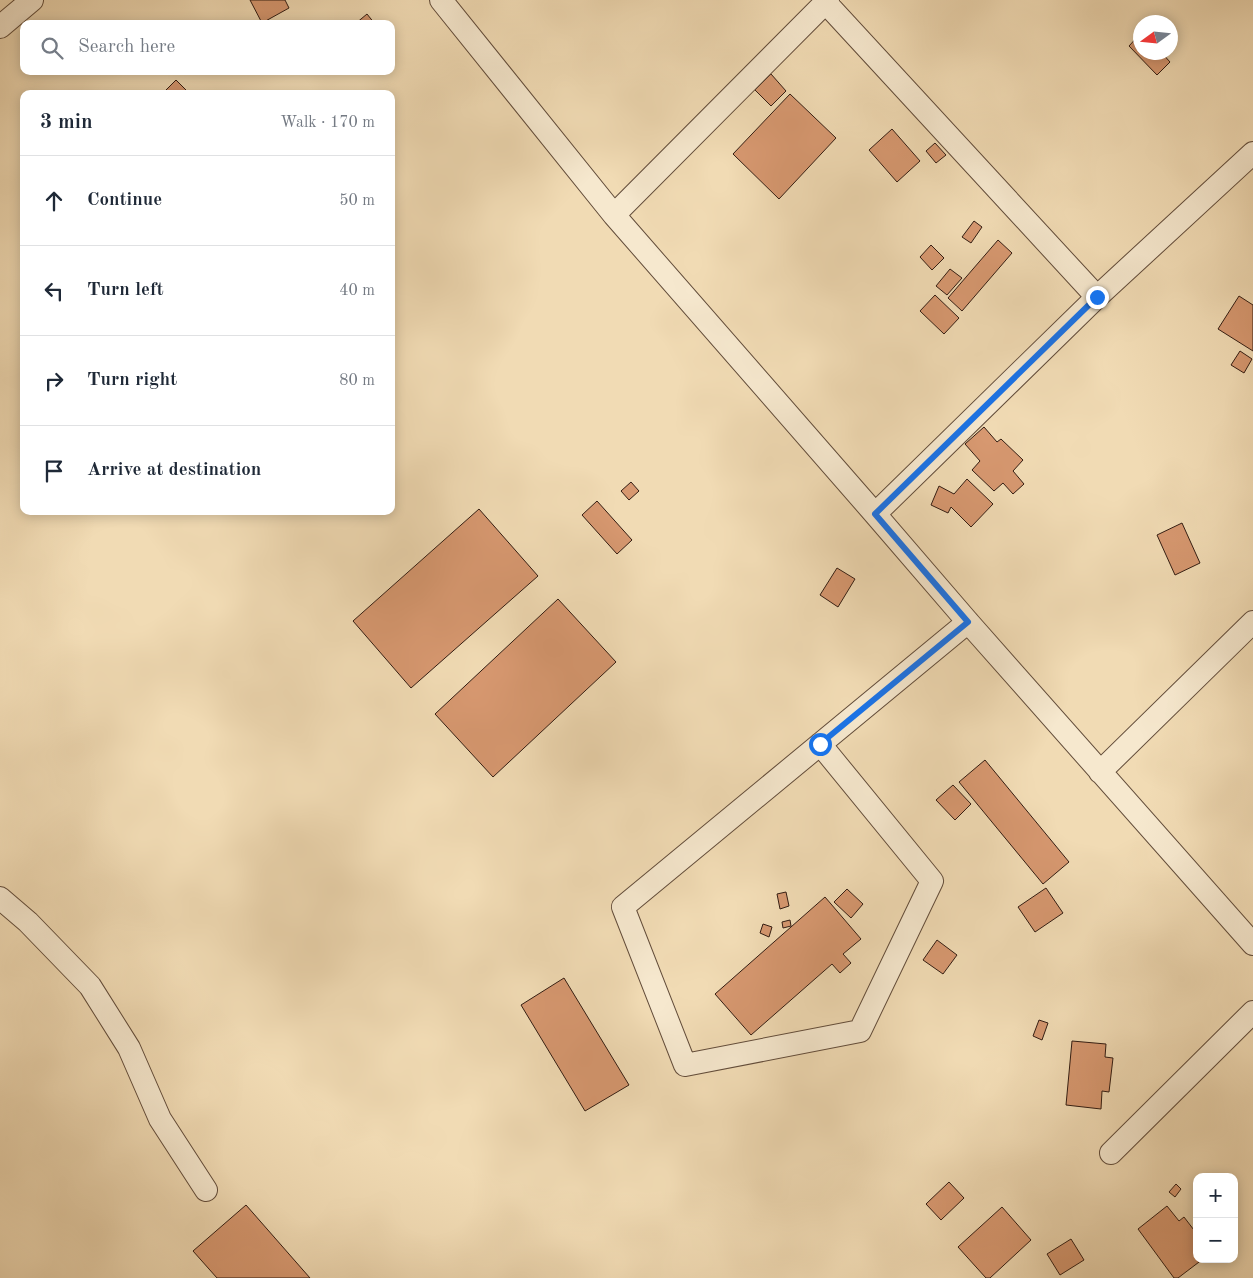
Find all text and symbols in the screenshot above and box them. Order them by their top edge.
north arrow [1133,15,1178,60]
search box [20,20,395,75]
icon: search [38,34,66,62]
text: Search here [78,38,175,57]
text: 3 min [40,112,93,133]
text: Walk · 170 m [280,115,375,131]
icon: ahead [40,187,68,215]
text: Continue [87,191,162,210]
text: 50 m [339,193,375,209]
icon: left [40,277,68,305]
text: Turn left [87,281,164,300]
text: 40 m [339,283,375,299]
route end [1086,286,1109,309]
icon: right [40,367,68,395]
text: Turn right [87,371,177,390]
text: 80 m [339,373,375,389]
icon: arrive [40,457,68,485]
text: Arrive at destination [87,461,261,480]
route start [809,733,832,756]
map controls [1193,1173,1238,1263]
button: + [1193,1173,1238,1218]
button: − [1193,1218,1238,1263]

